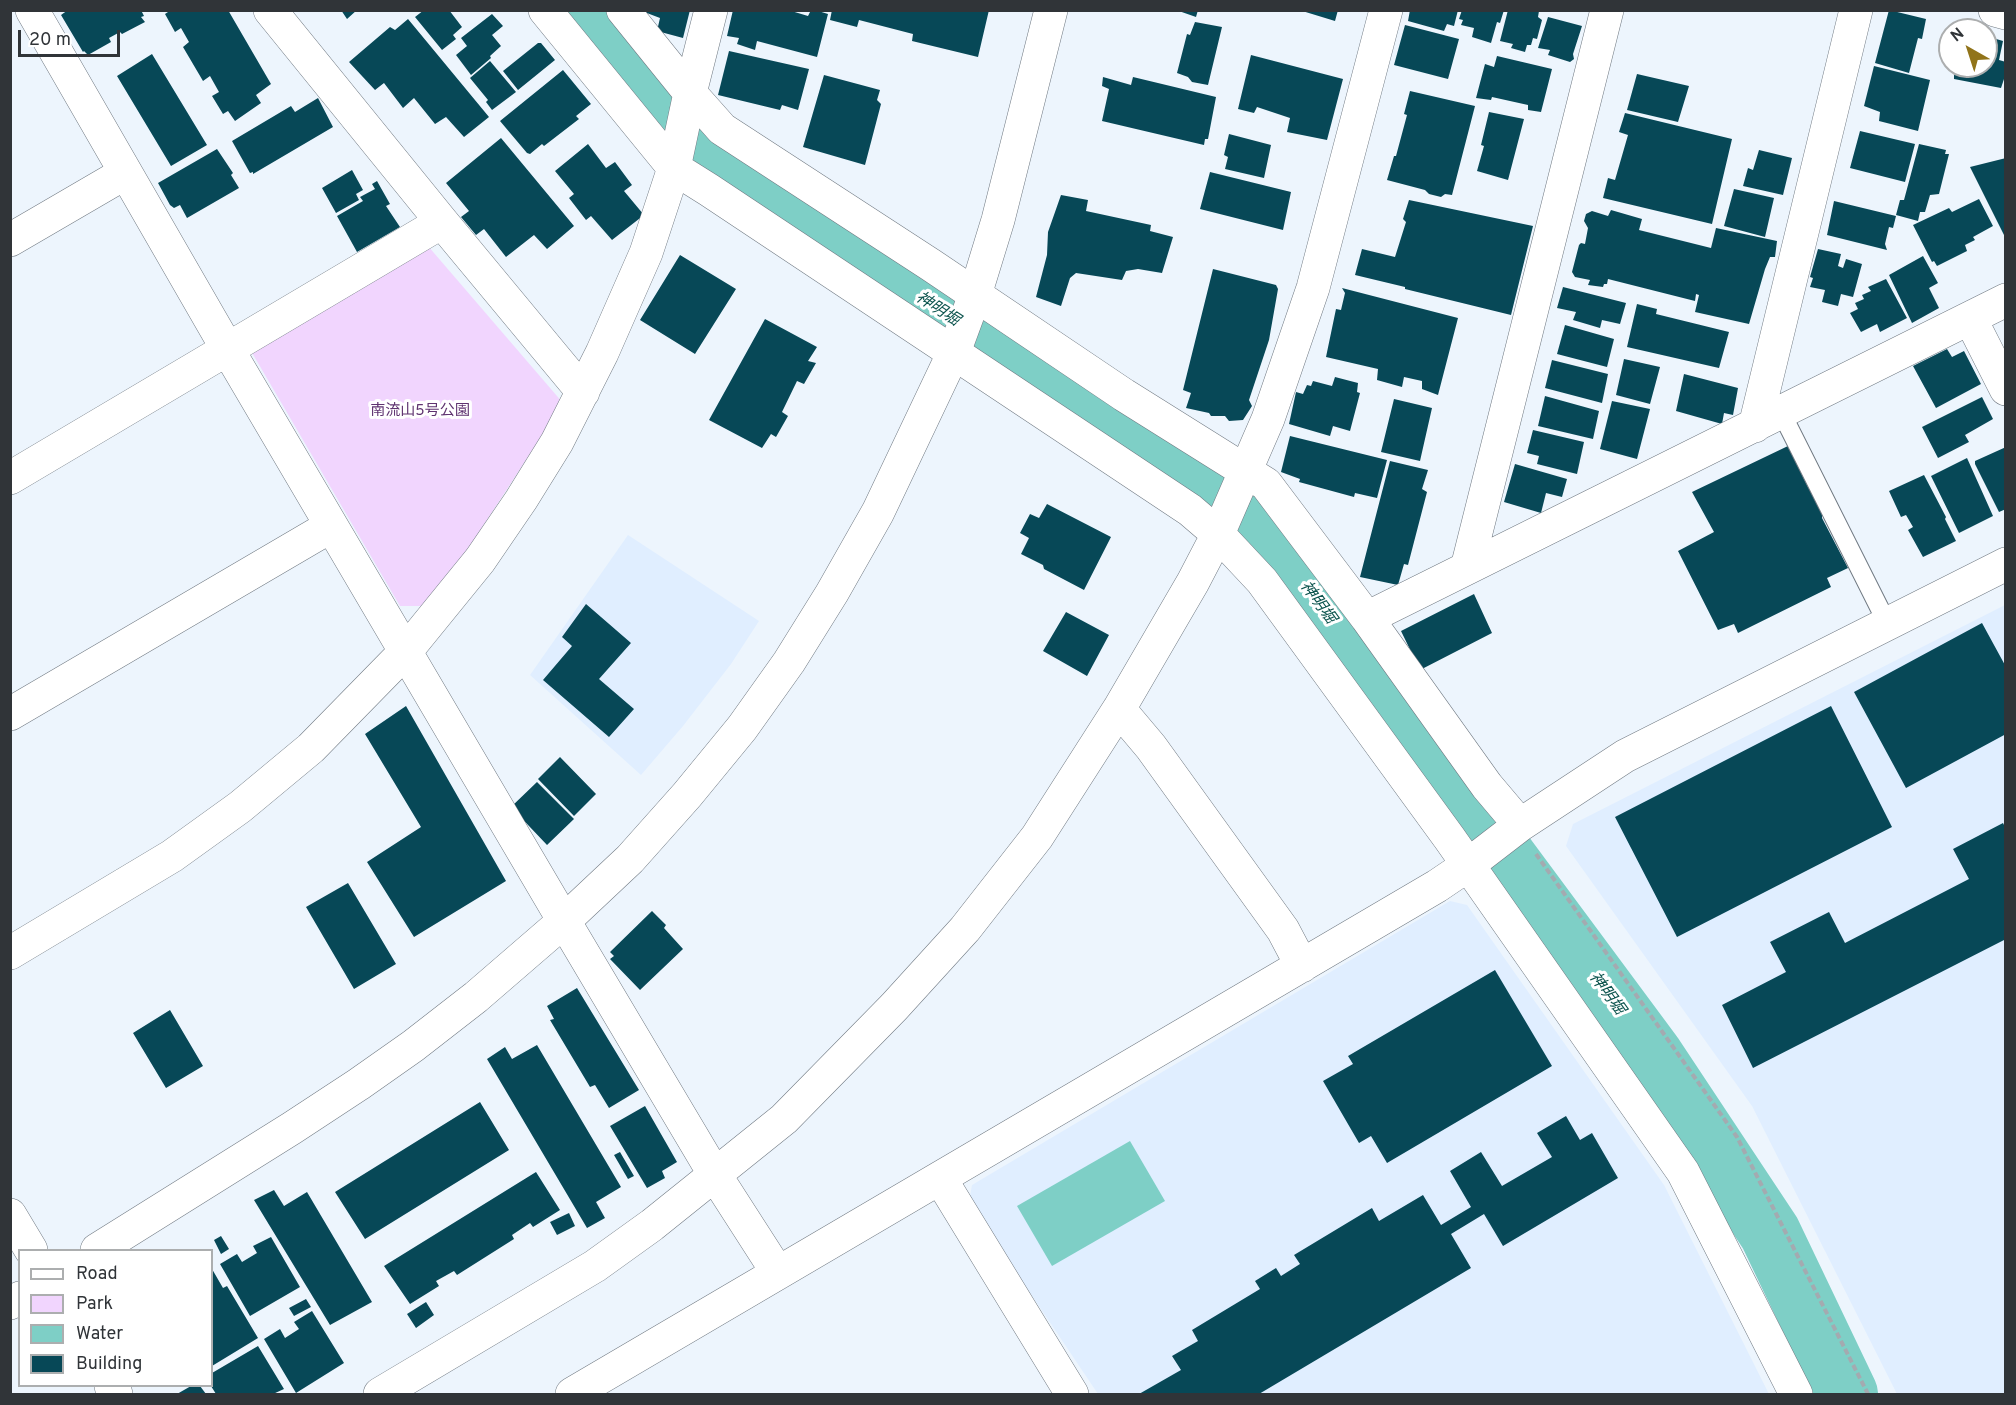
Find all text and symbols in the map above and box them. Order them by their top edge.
scale bar [21,18,123,56]
north arrow [1938,18,1998,78]
text: N [1947,24,1969,47]
text: 20 m [29,29,71,52]
water label: 神明堀 [912,289,962,331]
park label: 南流山5号公園 [370,403,470,421]
water label: 神明堀 [1295,578,1339,628]
water label: 神明堀 [1584,969,1628,1019]
legend [18,1249,213,1387]
text: Road [76,1263,118,1286]
text: Park [76,1293,113,1316]
text: Water [76,1323,123,1346]
text: Building [76,1353,142,1376]

